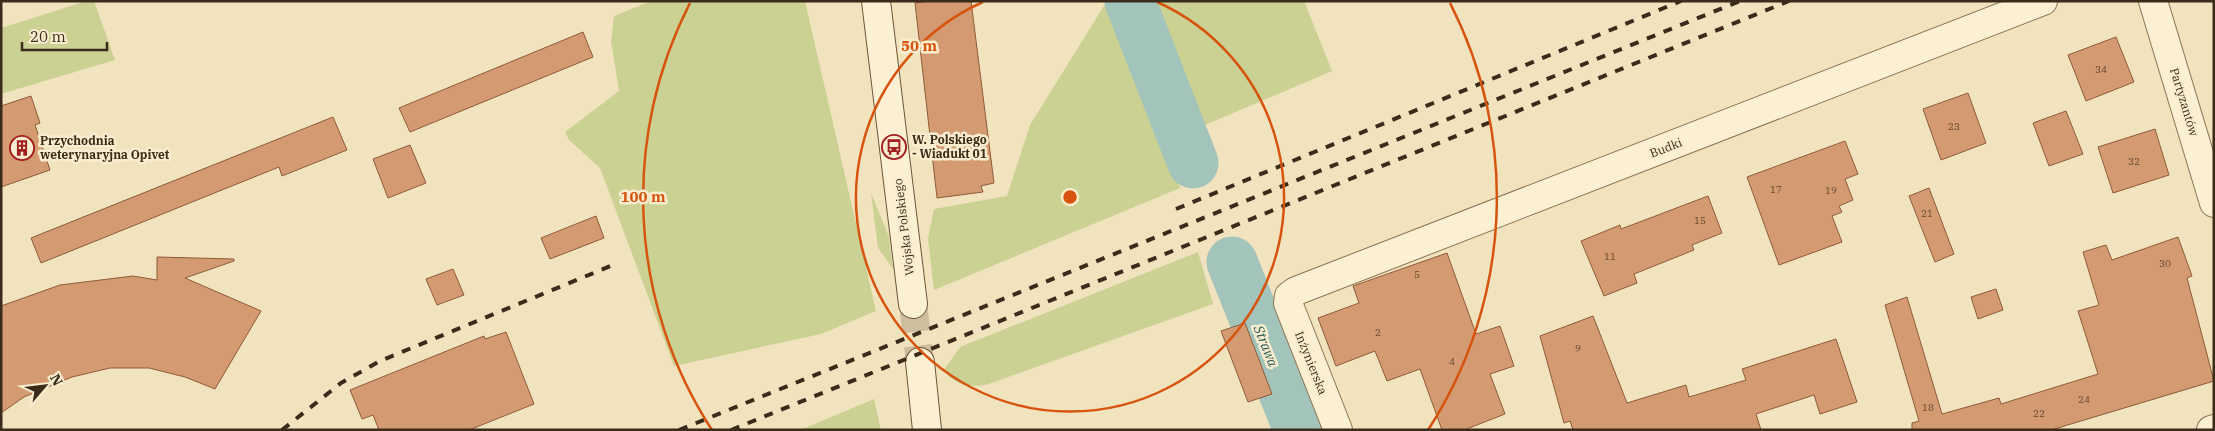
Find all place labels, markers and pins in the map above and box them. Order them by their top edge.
place label: W. Polskiego - Wiadukt 01 [912,132,987,161]
place label: Przychodnia weterynaryjna Opivet [40,133,170,162]
bus stop icon: W. Polskiego - Wiadukt 01 [881,134,907,160]
building icon: Przychodnia weterynaryjna Opivet [9,135,35,161]
centre of rings [1061,188,1079,206]

